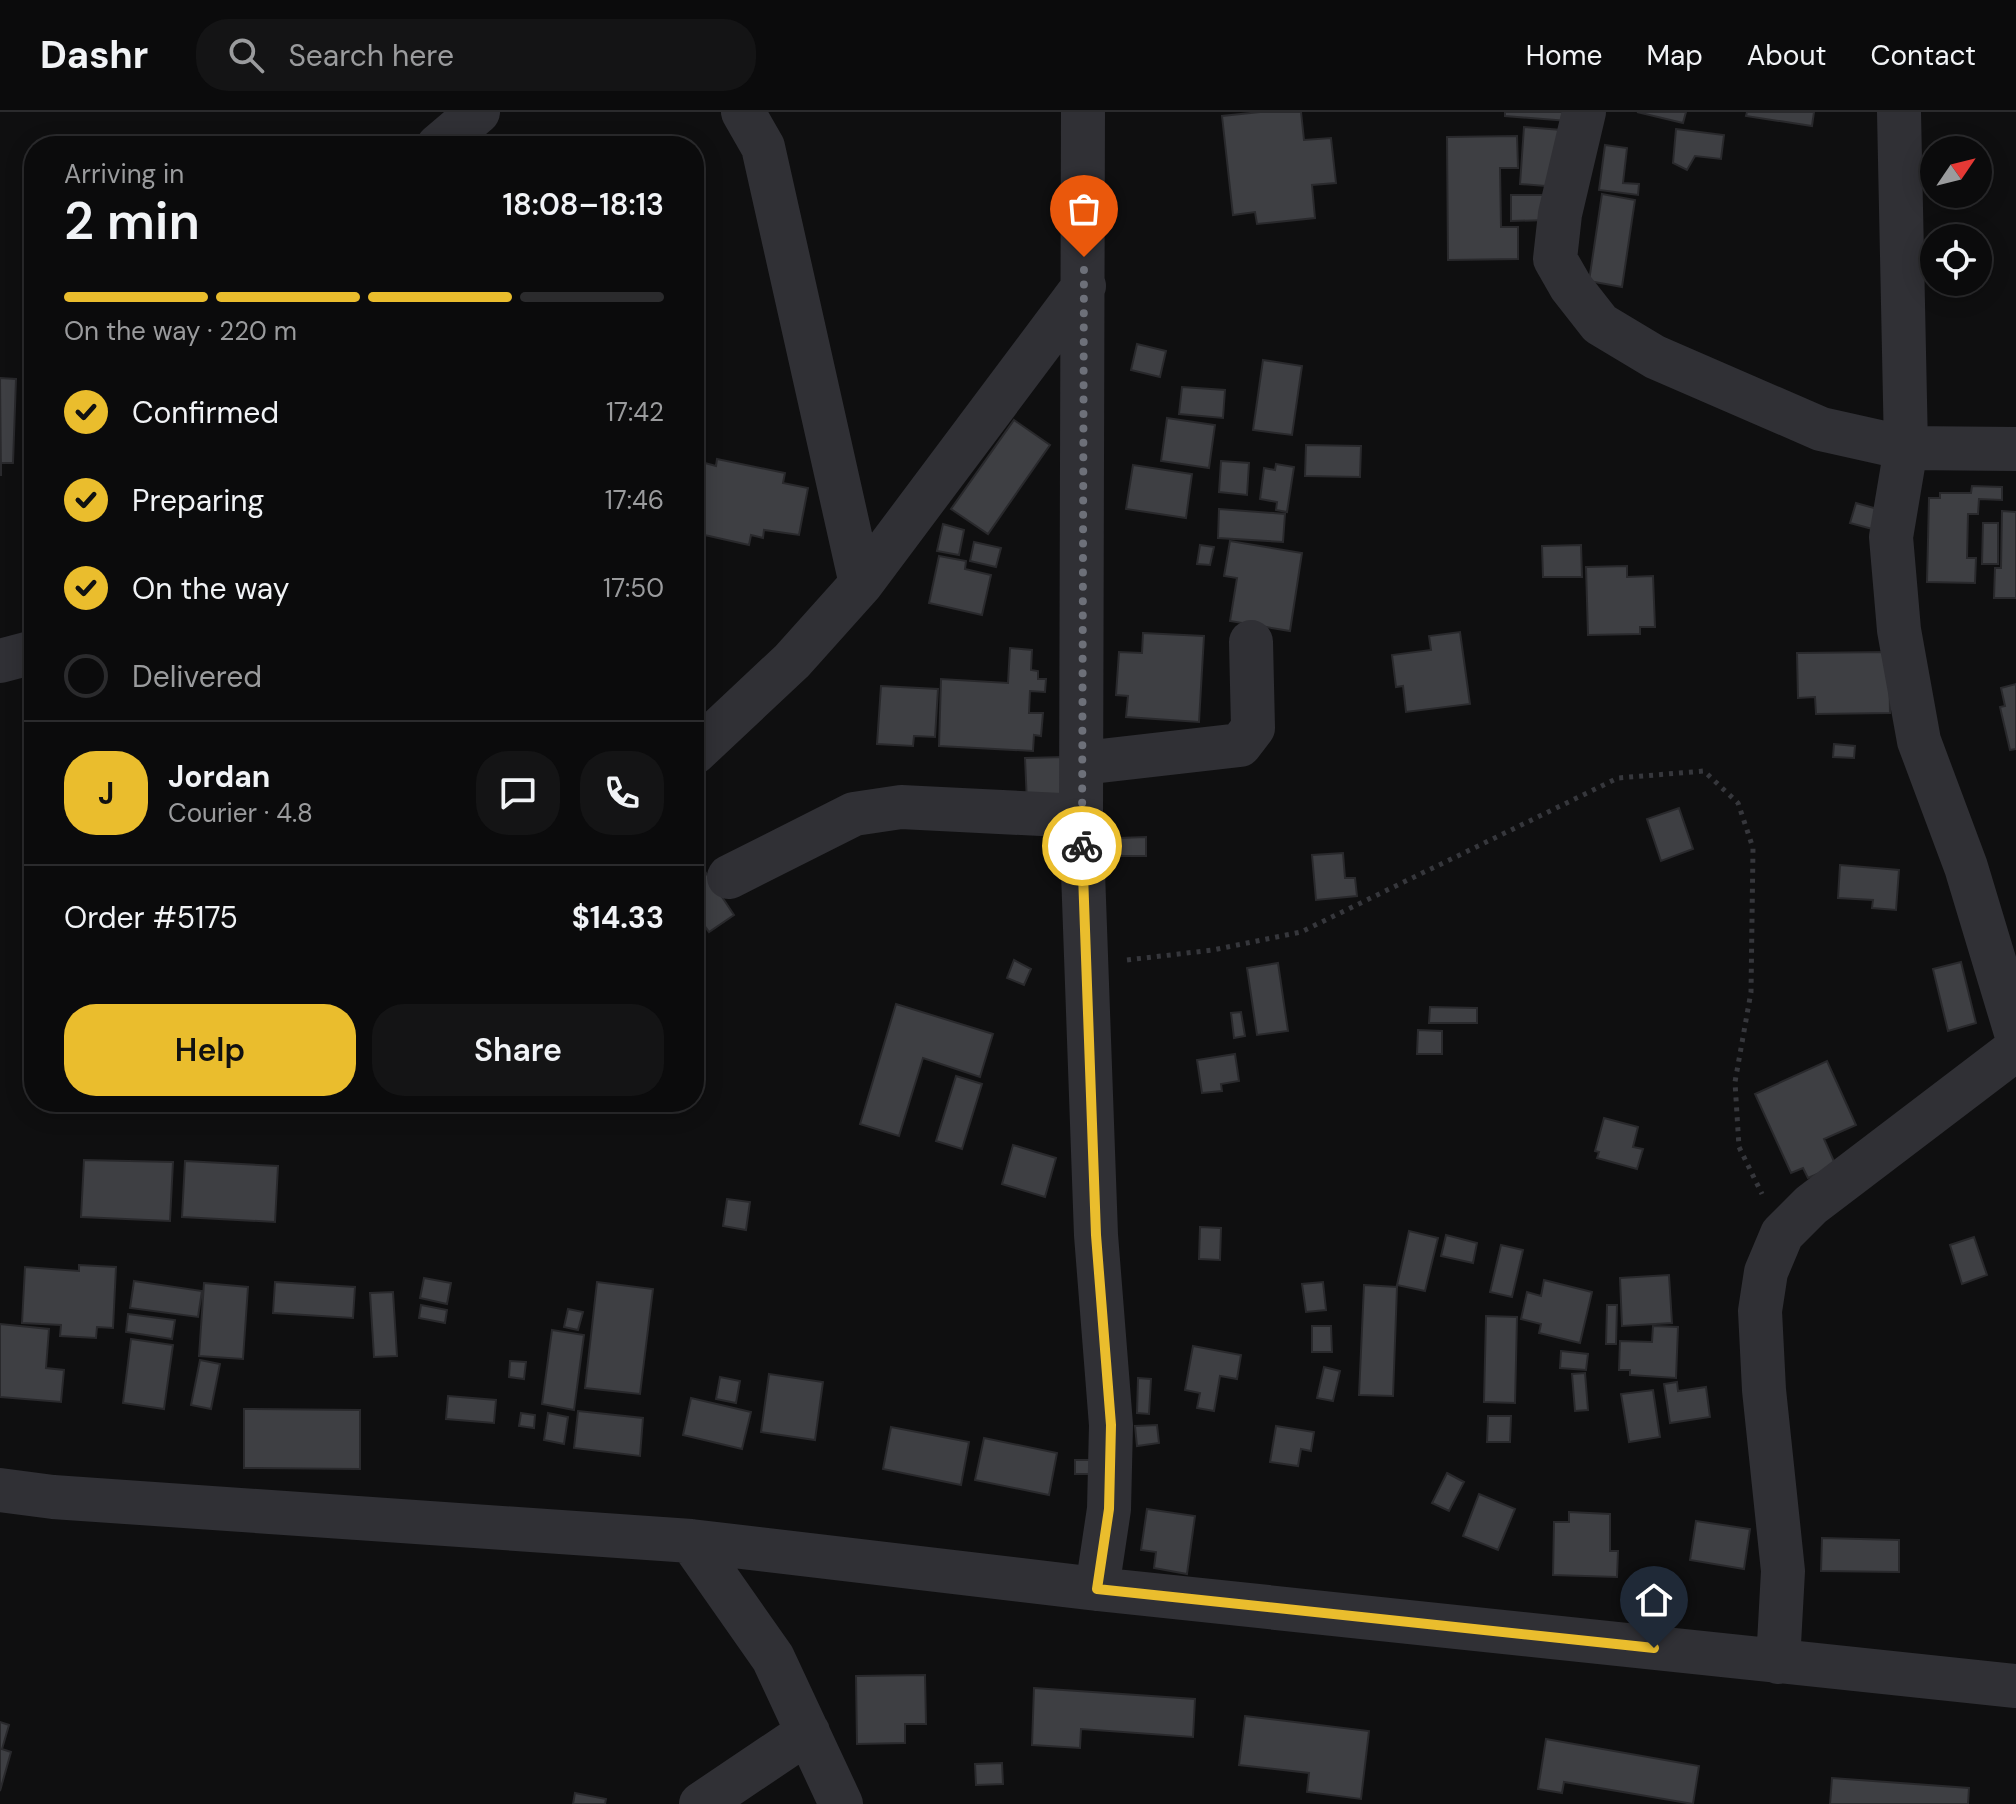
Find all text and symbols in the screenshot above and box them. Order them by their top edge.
search box [196,19,756,91]
text: Dashr [40,30,148,80]
icon: search [224,33,268,77]
text: Search here [288,36,454,75]
text: Home [1526,37,1602,74]
text: Map [1646,37,1703,74]
text: About [1747,37,1826,74]
text: Contact [1870,37,1976,74]
north arrow [1920,136,1992,208]
map controls [1920,136,1992,296]
text: Arriving in [64,157,184,191]
pin [1050,175,1118,257]
text: 18:08–18:13 [503,185,664,224]
text: 2 min [64,187,200,255]
icon: bag [1062,187,1106,231]
button: locate [1920,224,1992,296]
text: On the way · 220 m [64,314,297,348]
icon: check [64,390,108,434]
text: Confirmed [132,393,279,432]
text: 17:42 [606,395,664,429]
icon: check [64,478,108,522]
text: Preparing [132,481,264,520]
text: 17:46 [605,483,664,517]
icon: check [64,566,108,610]
text: On the way [132,569,289,608]
text: 17:50 [603,571,664,605]
text: Delivered [132,657,262,696]
button: chat [476,751,560,835]
button: phone [580,751,664,835]
text: Jordan [168,757,270,796]
text: J [98,774,114,813]
text: Courier · 4.8 [168,796,313,830]
courier [1042,806,1122,886]
icon: bike [1060,824,1104,868]
text: Order #5175 [64,898,238,937]
text: $14.33 [572,898,664,937]
button: Help [64,1004,356,1096]
button: Share [372,1004,664,1096]
pin [1620,1566,1688,1648]
icon: home [1632,1578,1676,1622]

